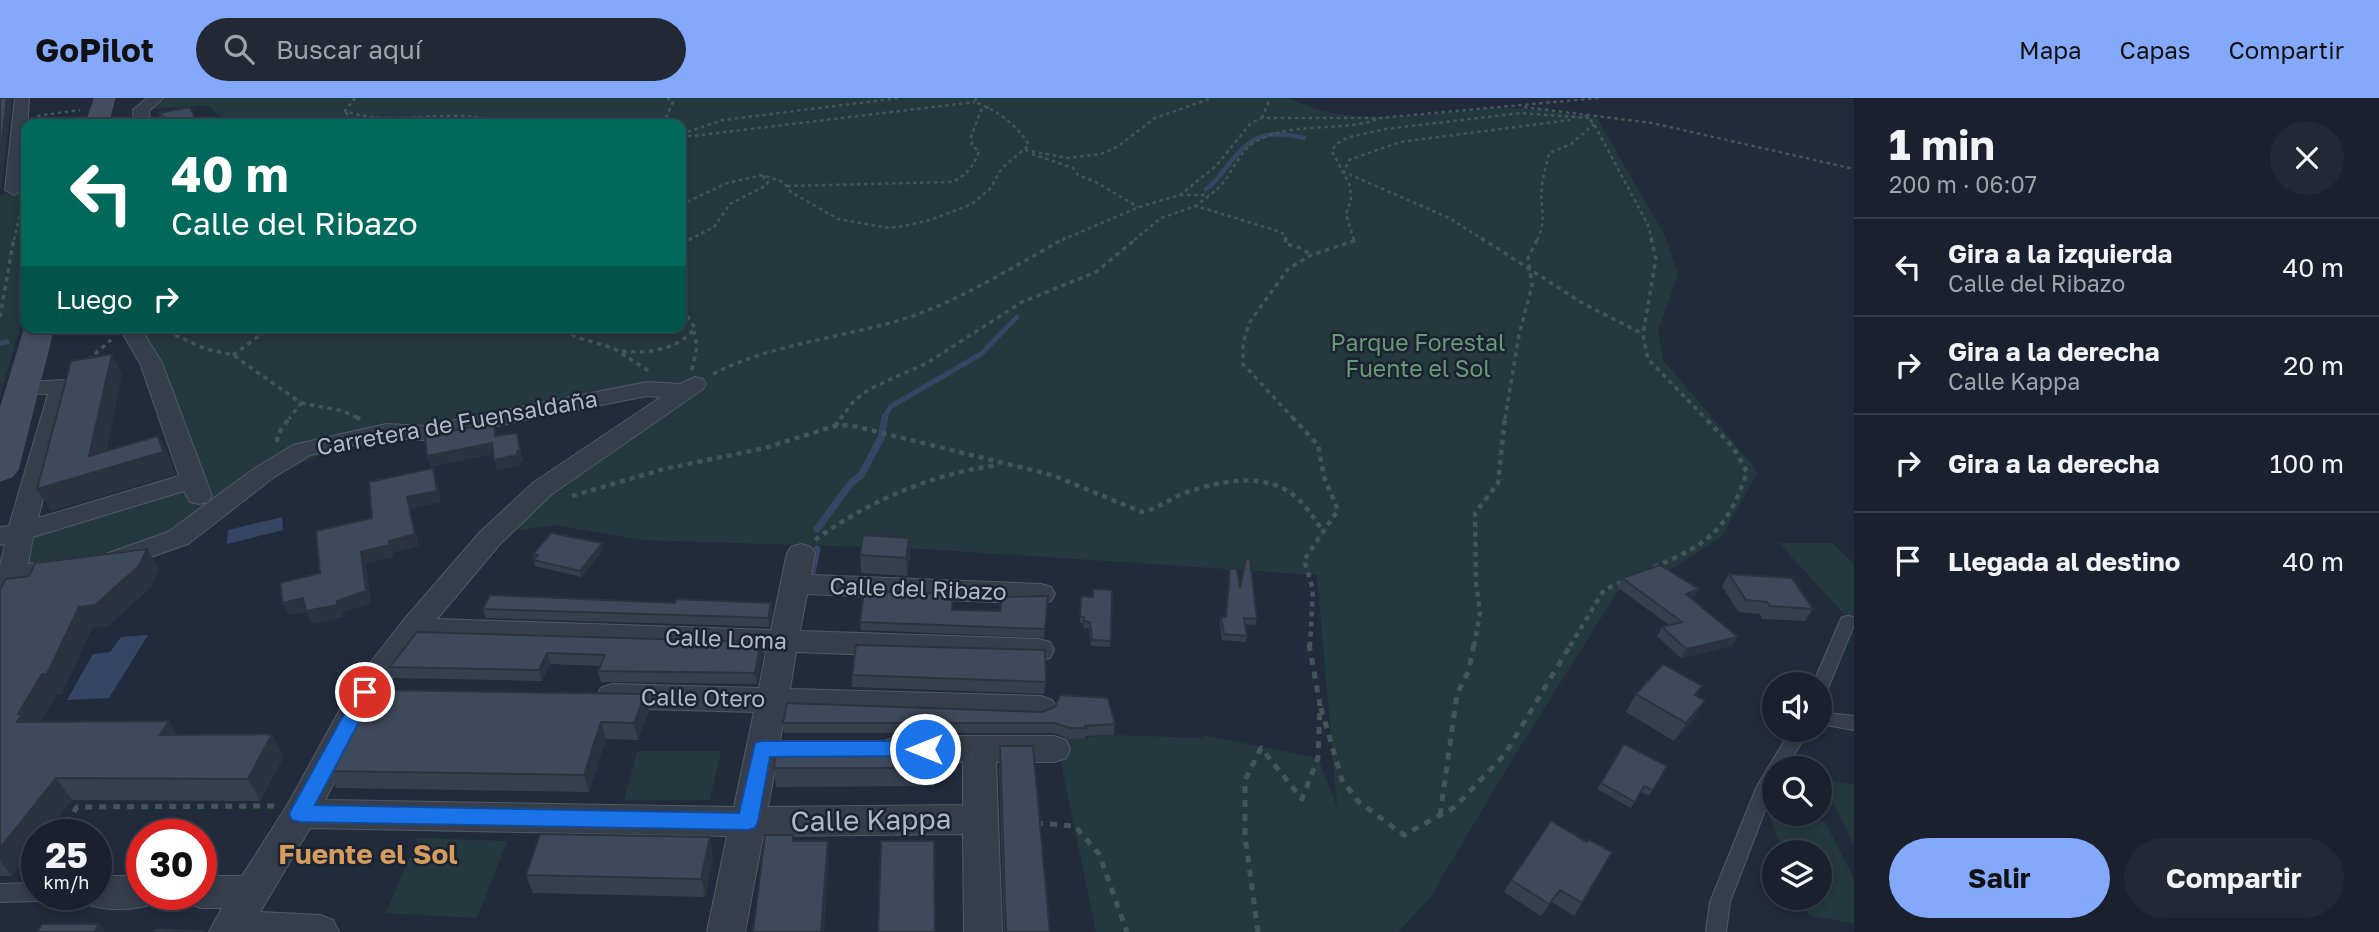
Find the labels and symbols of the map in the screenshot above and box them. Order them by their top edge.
park label: Parque Forestal Fuente el Sol [1331,328,1505,382]
street label: Carretera de Fuensaldaña [314,384,599,461]
street label: Calle del Ribazo [829,571,1007,605]
street label: Calle Loma [664,622,788,654]
pin [335,662,395,722]
street label: Calle Otero [641,682,765,712]
position arrow [888,712,962,786]
street label: Calle Kappa [790,802,952,837]
speed limit sign: 30 [126,819,217,910]
district label: Fuente el Sol [278,837,458,870]

